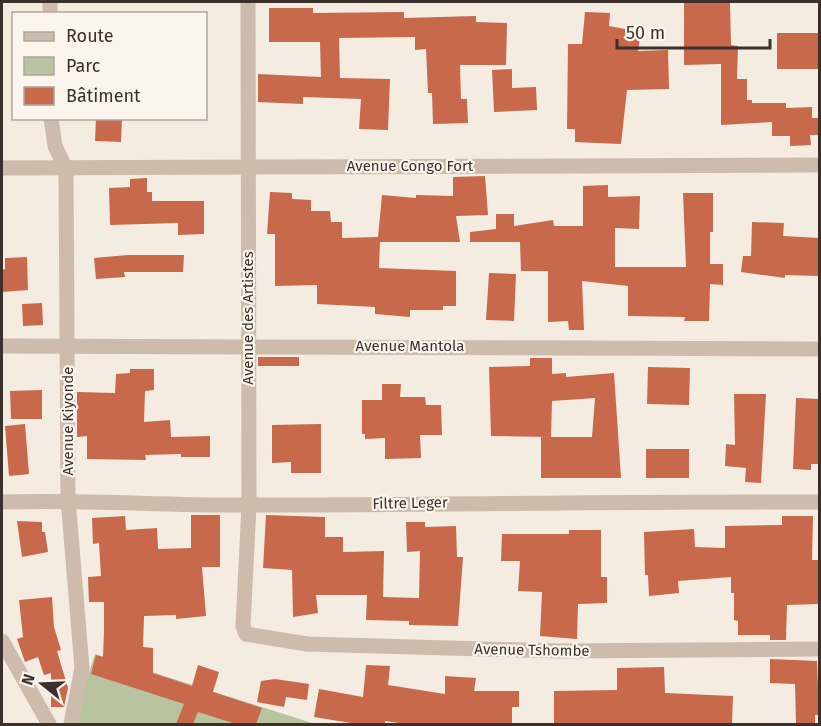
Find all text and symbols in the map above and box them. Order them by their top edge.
legend [12,12,207,120]
scale bar [617,12,770,50]
text: 50 m [626,22,665,44]
text: Route [66,25,114,47]
text: Parc [66,55,101,77]
text: Bâtiment [66,85,141,107]
street label: Avenue Congo Fort [347,157,474,175]
street label: Avenue des Artistes [239,251,257,385]
street label: Avenue Mantola [356,337,464,355]
street label: Avenue Kiyonde [59,367,77,475]
street label: Filtre Leger [372,493,448,513]
street label: Avenue Tshombe [474,640,590,660]
north arrow [12,654,72,714]
text: N [18,672,39,687]

